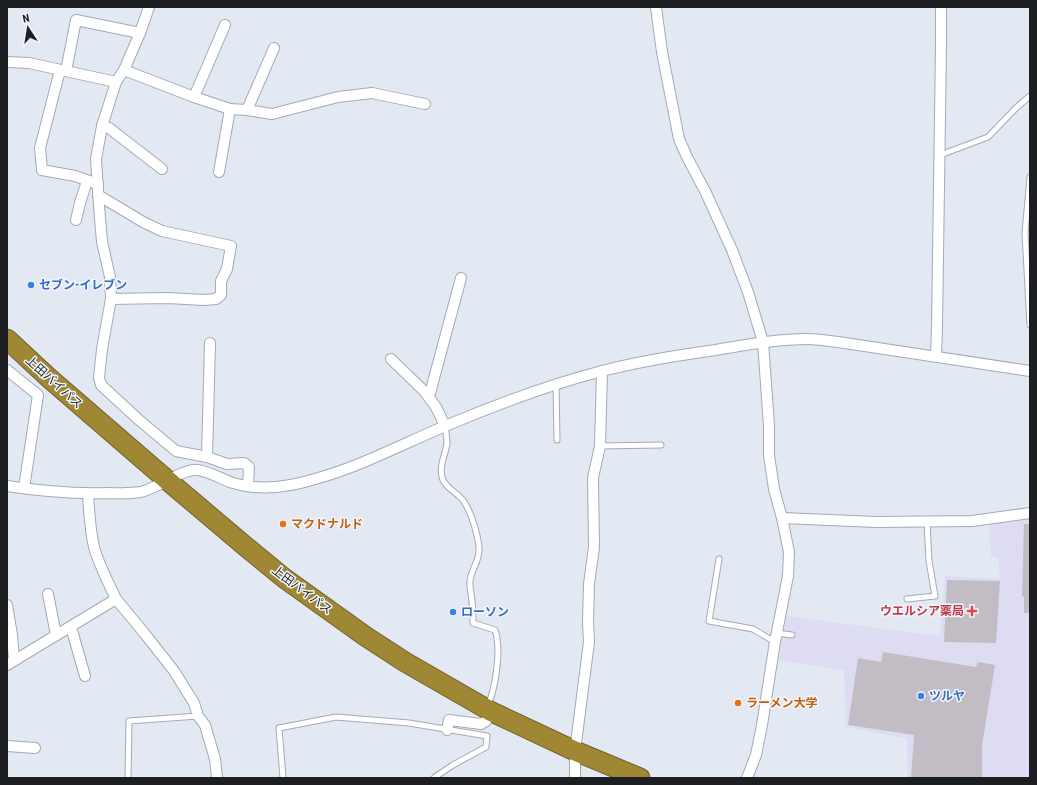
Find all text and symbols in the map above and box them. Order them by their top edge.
north arrow [8,8,48,48]
text: N [21,12,31,26]
place label: セブン-イレブン [39,278,127,292]
marker: セブン-イレブン [26,280,36,290]
street label: 上田バイパス [23,353,85,411]
place label: マクドナルド [291,517,363,531]
marker: マクドナルド [278,519,288,529]
street label: 上田バイパス [269,563,335,617]
place label: ウエルシア薬局 [880,604,964,618]
place label: ローソン [461,605,509,619]
marker: ウエルシア薬局 [967,606,977,616]
marker: ローソン [448,607,458,617]
place label: ツルヤ [929,689,965,703]
marker: ツルヤ [916,691,926,701]
place label: ラーメン大学 [746,696,818,710]
marker: ラーメン大学 [733,698,743,708]

